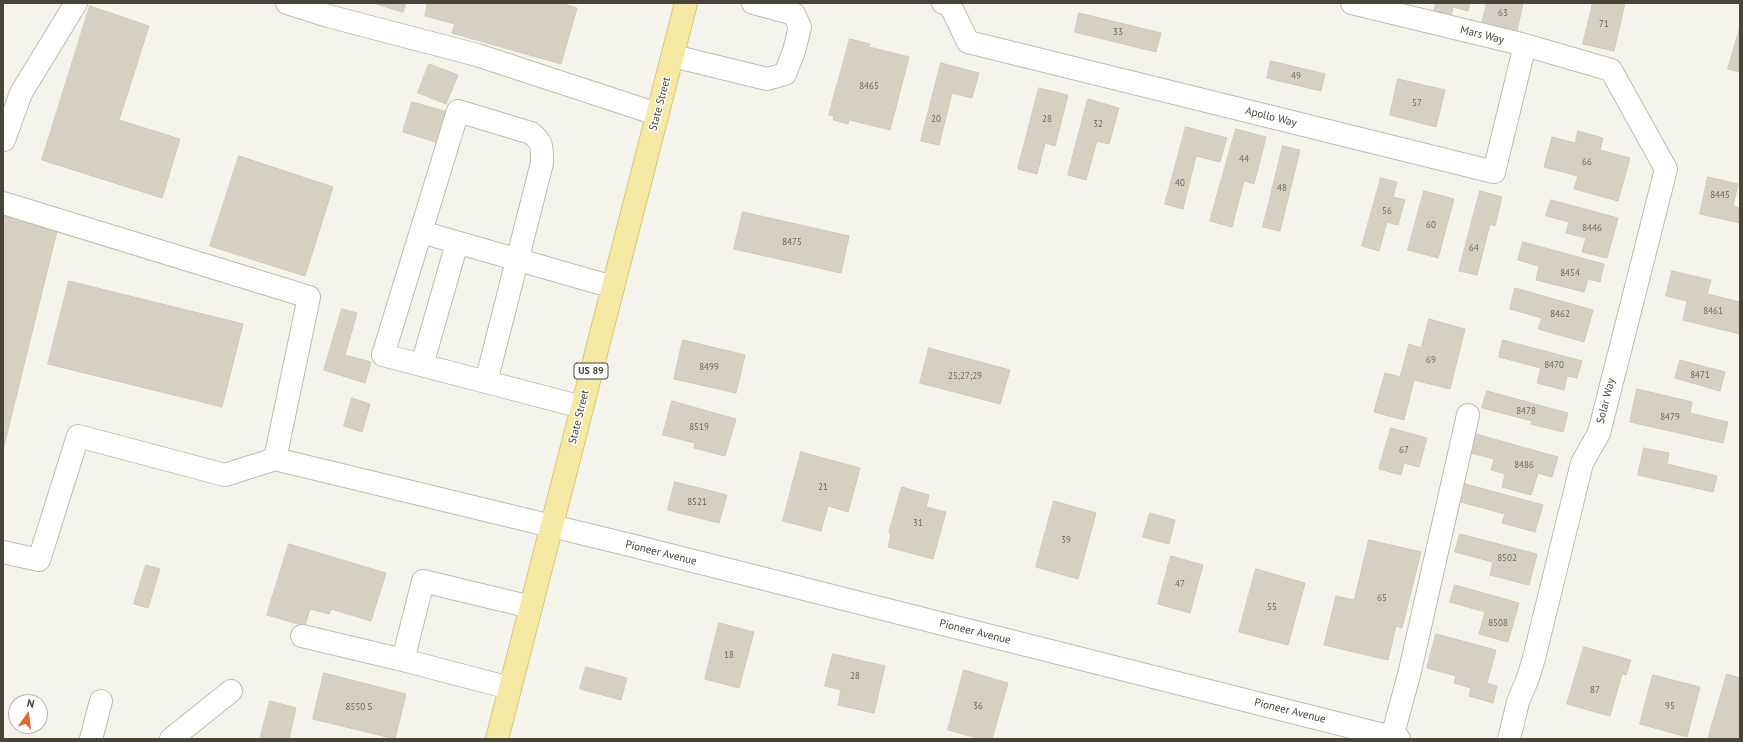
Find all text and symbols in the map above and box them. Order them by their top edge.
house number: 63 [1498,8,1508,18]
house number: 71 [1599,19,1609,29]
street label: Mars Way [1459,23,1505,47]
house number: 33 [1113,27,1123,37]
house number: 49 [1291,71,1301,81]
street label: State Street [646,76,674,132]
house number: 8465 [859,81,879,91]
house number: 57 [1412,98,1422,108]
street label: Apollo Way [1244,104,1298,130]
house number: 20 [931,114,941,124]
house number: 28 [1042,114,1052,124]
house number: 32 [1093,119,1103,129]
house number: 44 [1239,154,1249,164]
house number: 66 [1582,157,1592,167]
house number: 40 [1175,178,1185,188]
house number: 48 [1277,183,1287,193]
house number: 8445 [1710,190,1730,200]
house number: 56 [1382,206,1392,216]
house number: 60 [1426,220,1436,230]
house number: 8446 [1582,223,1602,233]
house number: 8475 [782,237,802,247]
house number: 64 [1469,243,1479,253]
house number: 8454 [1560,268,1580,278]
house number: 8461 [1703,306,1723,316]
house number: 8462 [1550,309,1570,319]
house number: 69 [1426,355,1436,365]
house number: 8470 [1544,360,1564,370]
house number: 8499 [699,362,719,372]
road number: US 89 [574,363,608,379]
house number: 8471 [1690,370,1710,380]
house number: 25;27;29 [948,371,982,381]
street label: Solar Way [1594,377,1618,425]
street label: State Street [566,389,592,445]
house number: 8478 [1516,406,1536,416]
house number: 8479 [1660,412,1680,422]
house number: 8519 [689,422,709,432]
house number: 67 [1399,445,1409,455]
house number: 8486 [1514,460,1534,470]
house number: 21 [818,482,828,492]
house number: 8521 [687,497,707,507]
house number: 31 [913,518,923,528]
house number: 39 [1061,535,1071,545]
street label: Pioneer Avenue [624,538,698,568]
house number: 8502 [1497,553,1517,563]
house number: 47 [1175,579,1185,589]
house number: 65 [1377,593,1387,603]
house number: 55 [1267,602,1277,612]
street label: Pioneer Avenue [938,617,1012,647]
house number: 8508 [1488,618,1508,628]
house number: 18 [724,650,734,660]
house number: 28 [850,671,860,681]
house number: 87 [1590,685,1600,695]
north arrow [8,694,48,734]
text: N [25,696,36,711]
street label: Pioneer Avenue [1253,696,1327,726]
house number: 36 [973,701,983,711]
house number: 95 [1665,701,1675,711]
house number: 8550 S [346,702,372,712]

